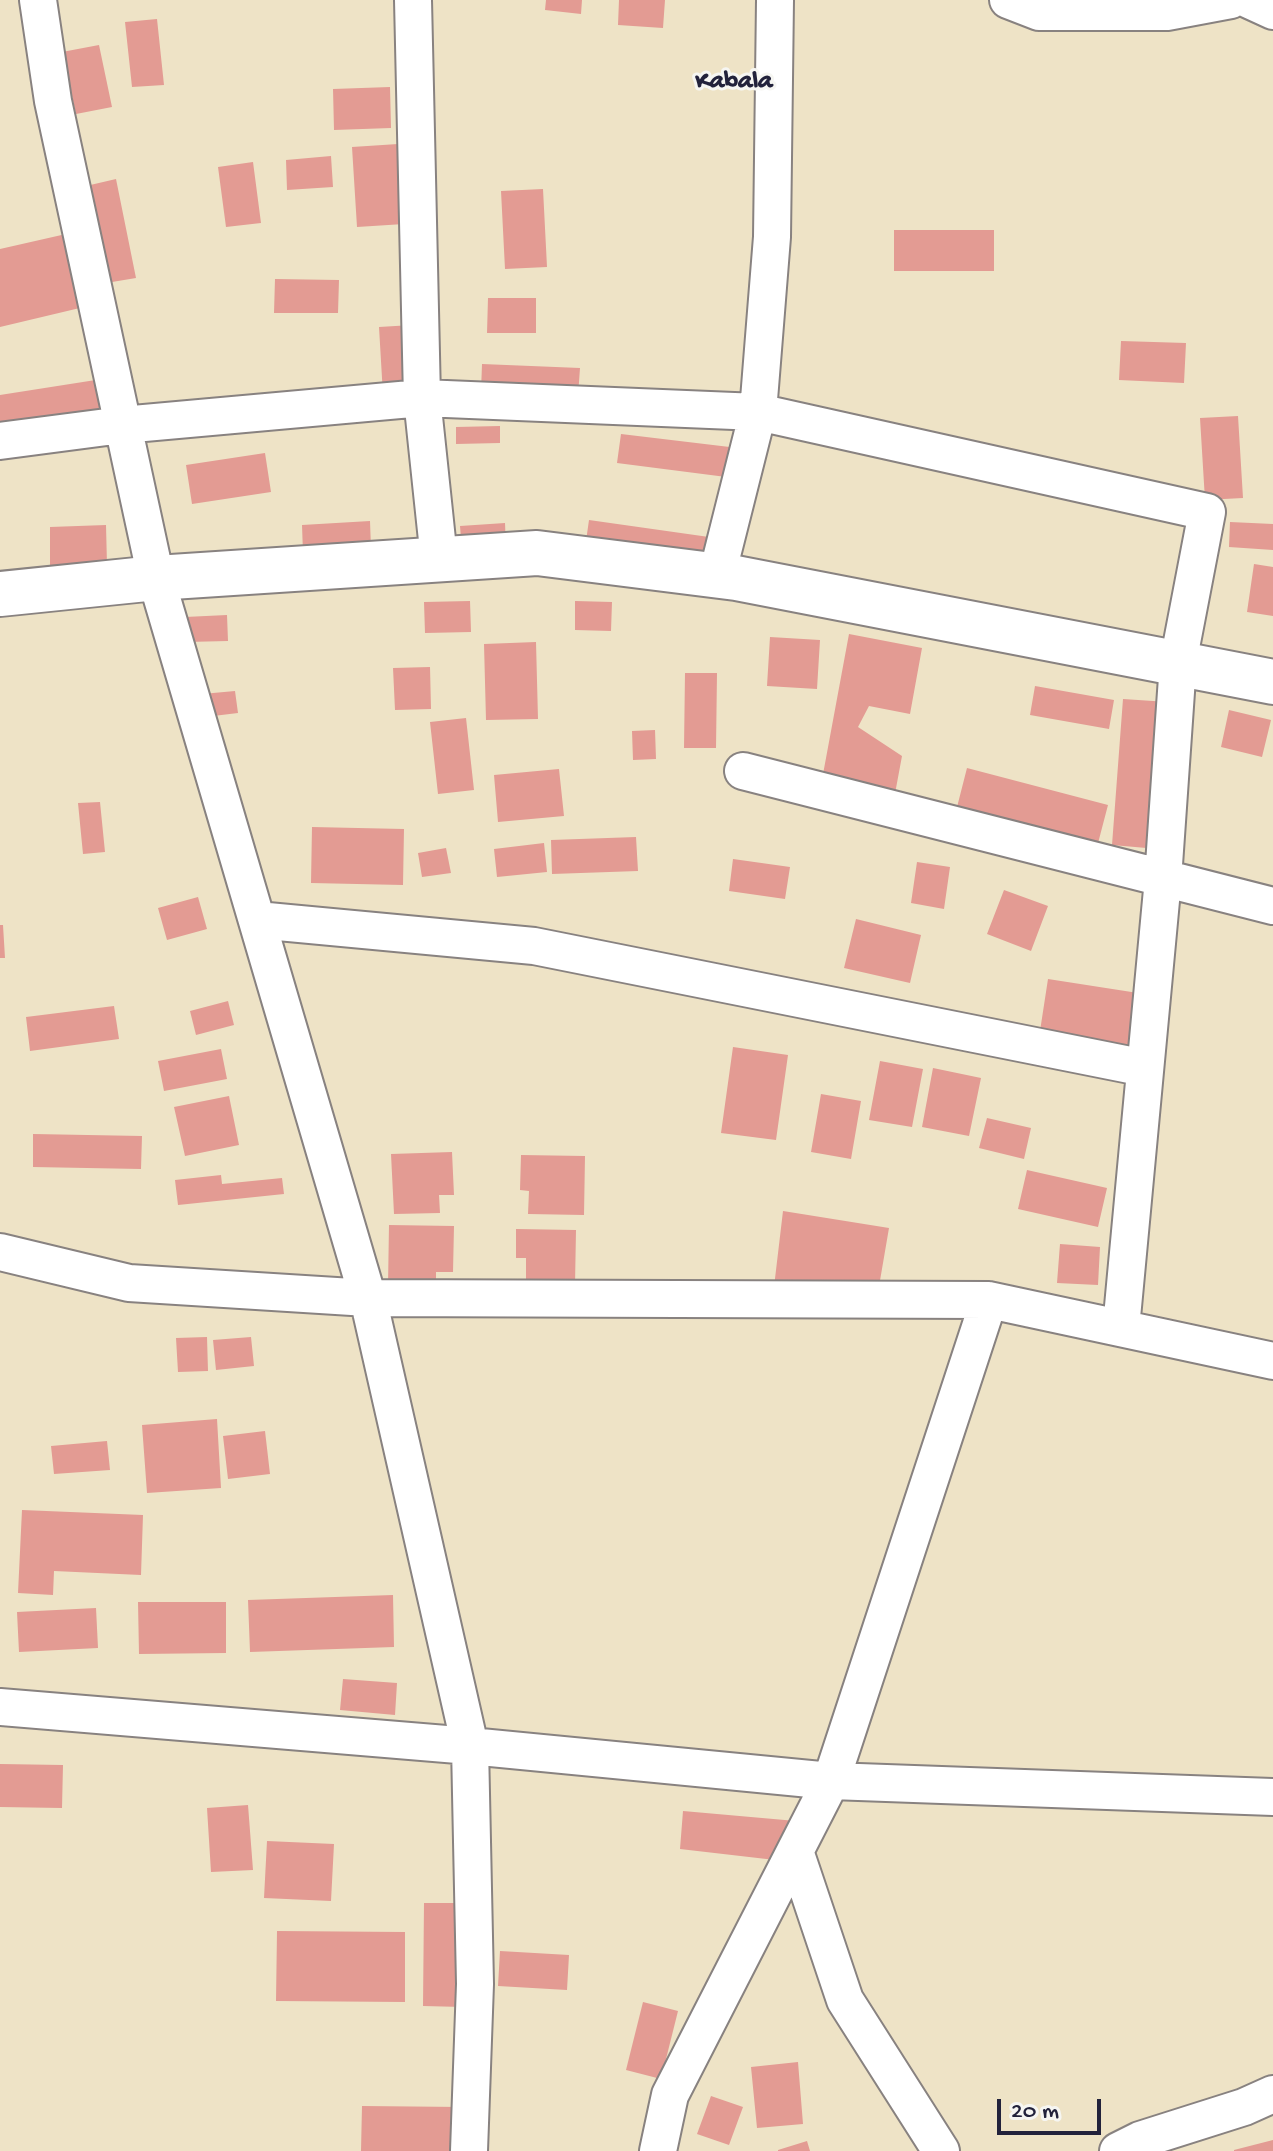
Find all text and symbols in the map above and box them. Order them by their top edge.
district label: Kabala [695,67,773,99]
scale bar [1001,2083,1105,2133]
text: 20 m [1011,2098,1059,2127]

